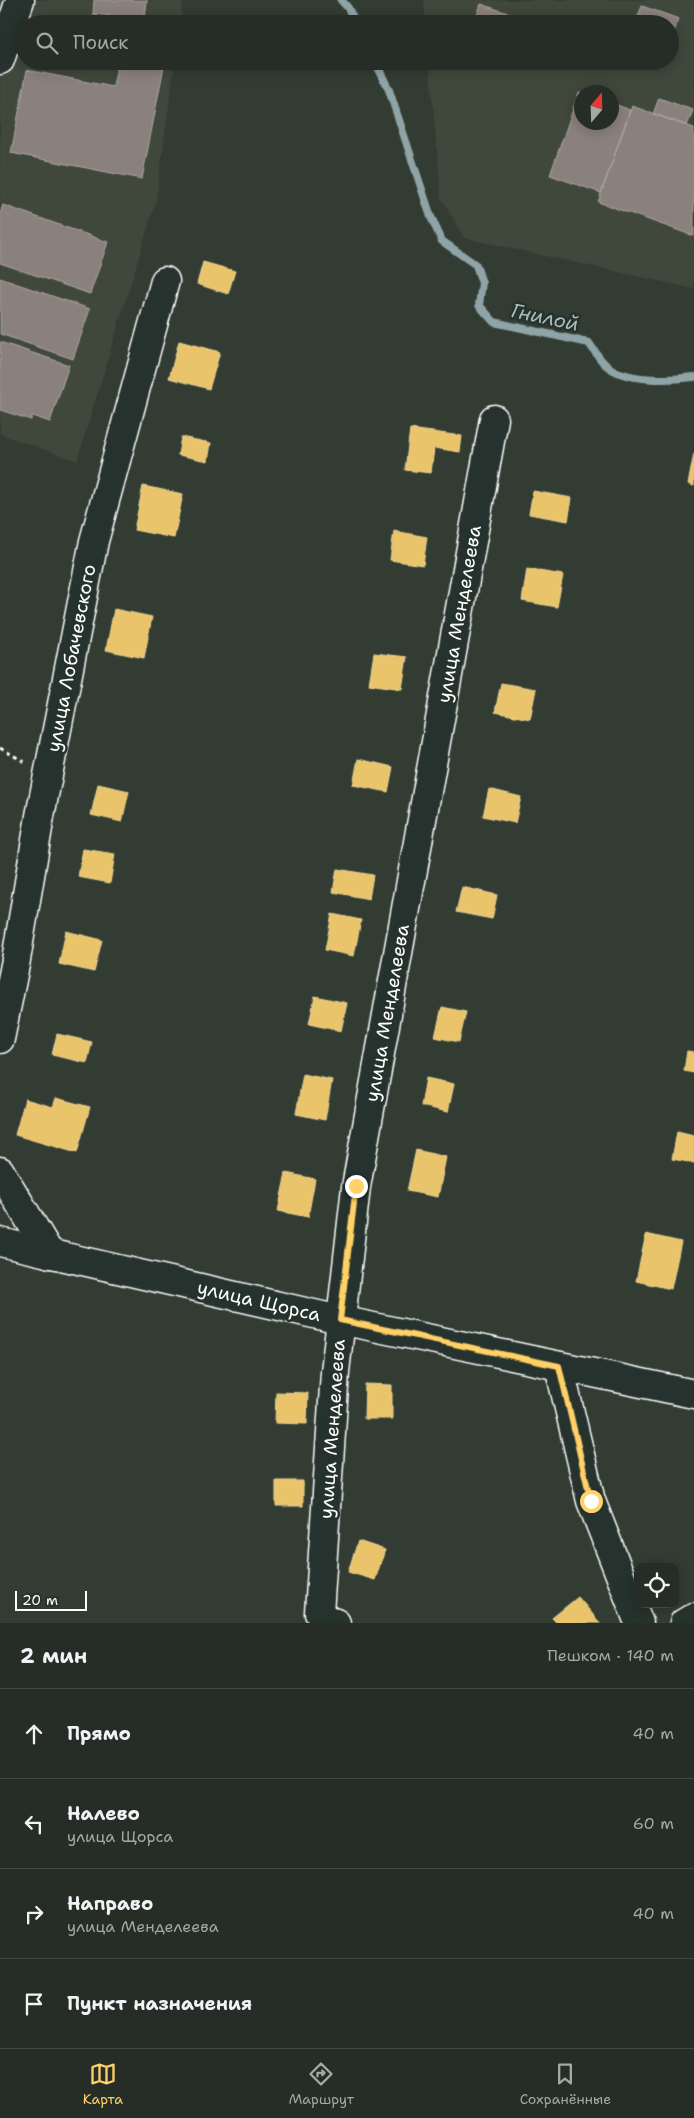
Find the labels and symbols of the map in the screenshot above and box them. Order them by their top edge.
north arrow [574,85,619,130]
water label: Гнилой [509,297,581,337]
street label: улица Менделеева [431,523,487,705]
street label: улица Лобачевского [41,562,101,754]
street label: улица Менделеева [359,922,415,1104]
route end [345,1175,368,1198]
street label: улица Щорса [195,1275,323,1327]
street label: улица Менделеева [313,1338,351,1520]
route start [580,1490,603,1513]
scale bar [15,1588,88,1611]

